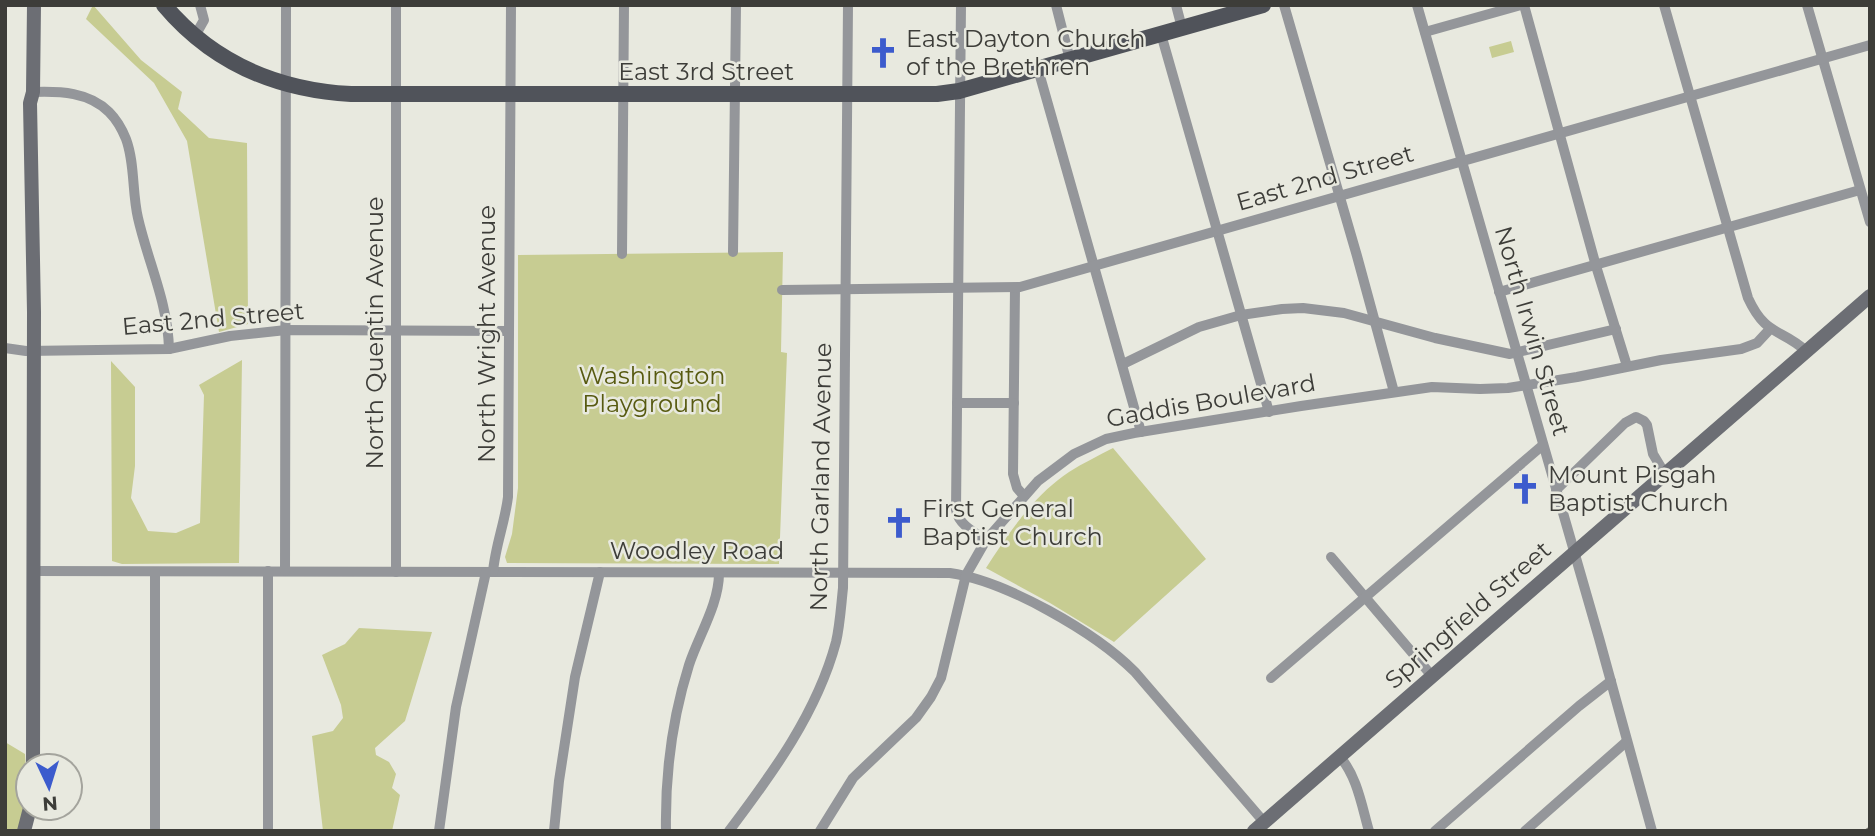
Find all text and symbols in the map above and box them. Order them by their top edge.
place label: East Dayton Church of the Brethren [906,24,1146,81]
church icon: East Dayton Church of the Brethren [866,36,900,70]
street label: East 3rd Street [618,57,794,86]
street label: East 2nd Street [1233,138,1417,217]
street label: North Quentin Avenue [360,196,389,470]
street label: North Wright Avenue [472,205,501,463]
street label: North Irwin Street [1489,223,1576,439]
street label: East 2nd Street [121,296,306,341]
street label: North Garland Avenue [804,342,837,612]
park label: Washington Playground [578,361,726,418]
street label: Gaddis Boulevard [1104,368,1318,433]
place label: Mount Pisgah Baptist Church [1548,460,1729,517]
church icon: Mount Pisgah Baptist Church [1508,472,1542,506]
place label: First General Baptist Church [922,494,1103,551]
church icon: First General Baptist Church [882,506,916,540]
street label: Springfield Street [1379,535,1557,695]
street label: Woodley Road [610,536,784,565]
north arrow [14,752,84,822]
text: N [42,791,59,815]

